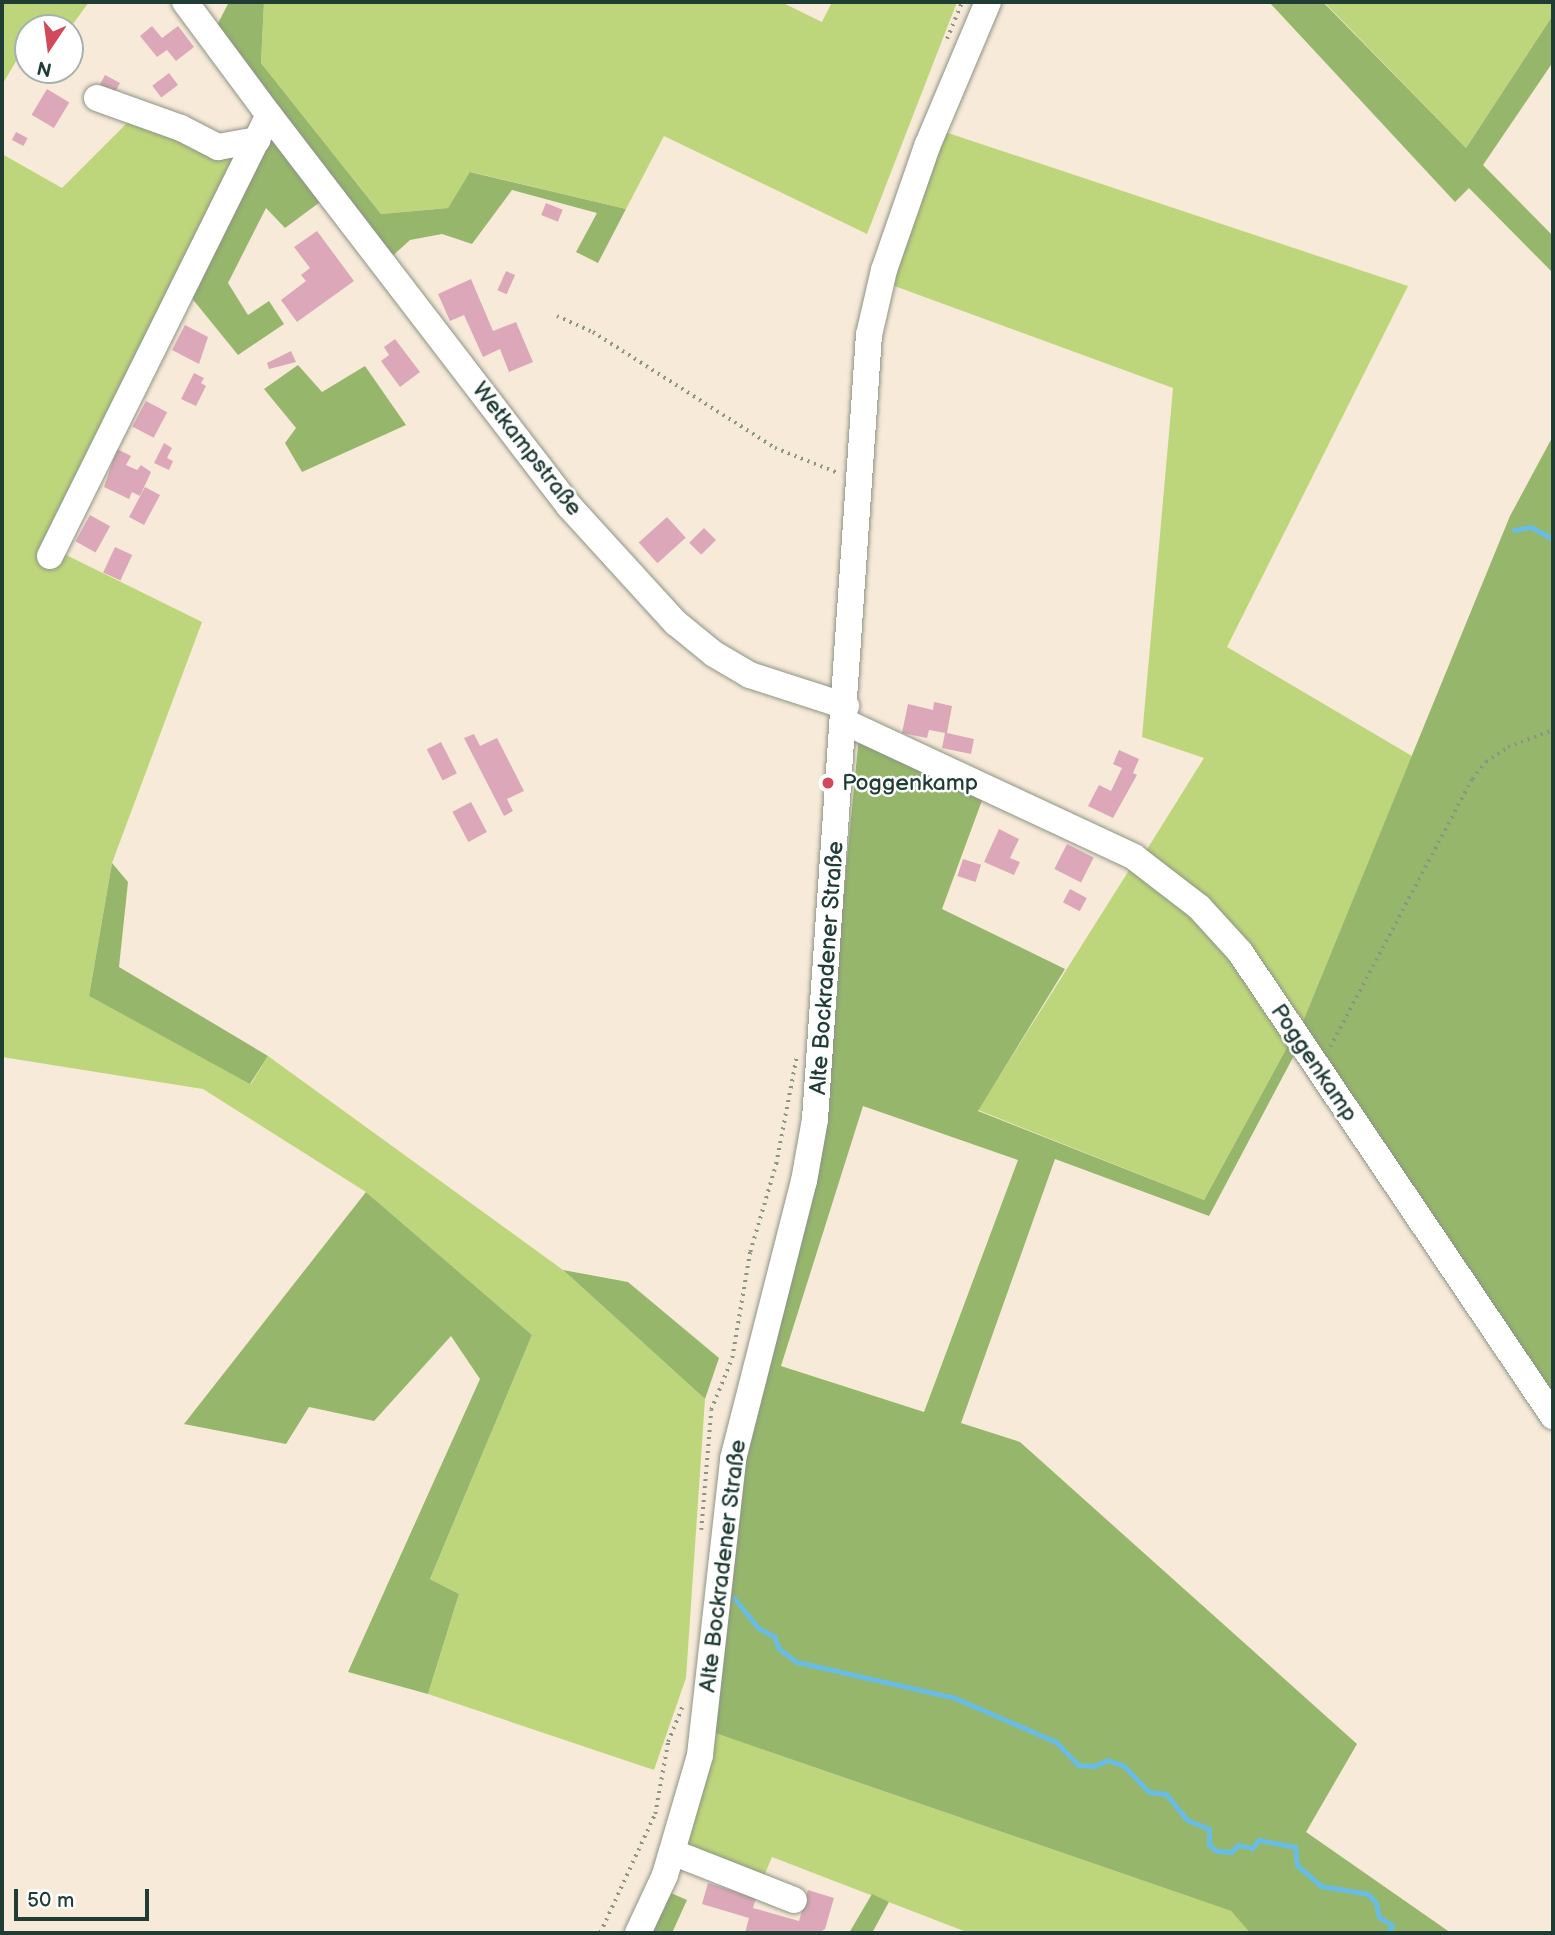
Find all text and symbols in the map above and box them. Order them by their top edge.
north arrow [14,14,84,84]
text: N [35,55,54,81]
street label: Wetkampstraße [466,377,588,521]
place label: Poggenkamp [842,769,978,797]
marker: Poggenkamp [820,775,836,791]
street label: Alte Bockradener Straße [804,840,850,1096]
street label: Poggenkamp [1265,999,1363,1127]
street label: Alte Bockradener Straße [694,1438,752,1694]
scale bar [18,1876,152,1920]
text: 50 m [27,1888,74,1913]

